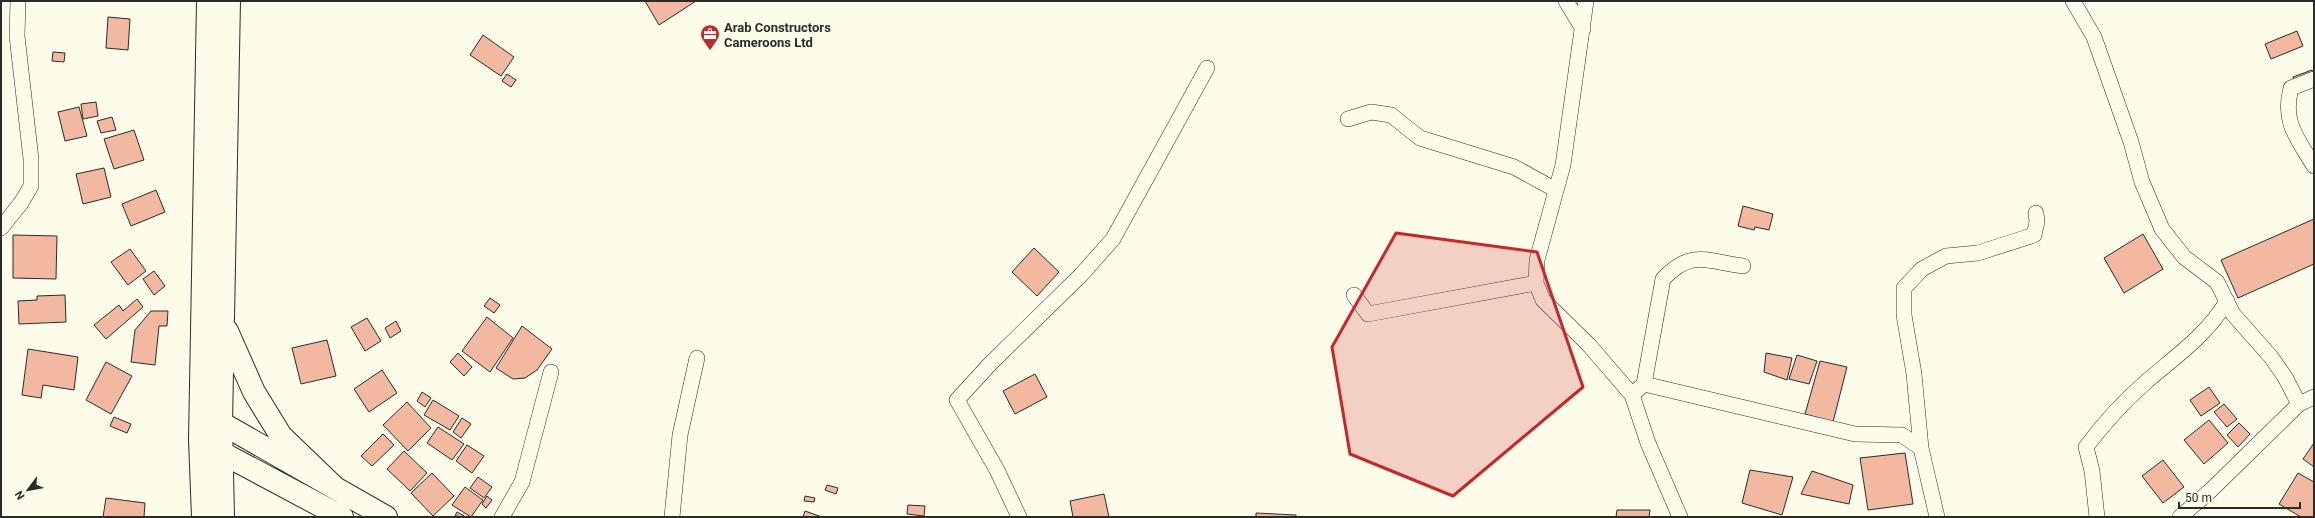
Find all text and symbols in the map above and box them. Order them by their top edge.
place label: Arab Constructors Cameroons Ltd [724,20,831,50]
office icon: Arab Constructors Cameroons Ltd [699,23,721,51]
north arrow [8,470,48,510]
scale bar [2179,484,2300,510]
text: N [12,488,28,502]
text: 50 m [2185,491,2212,505]

